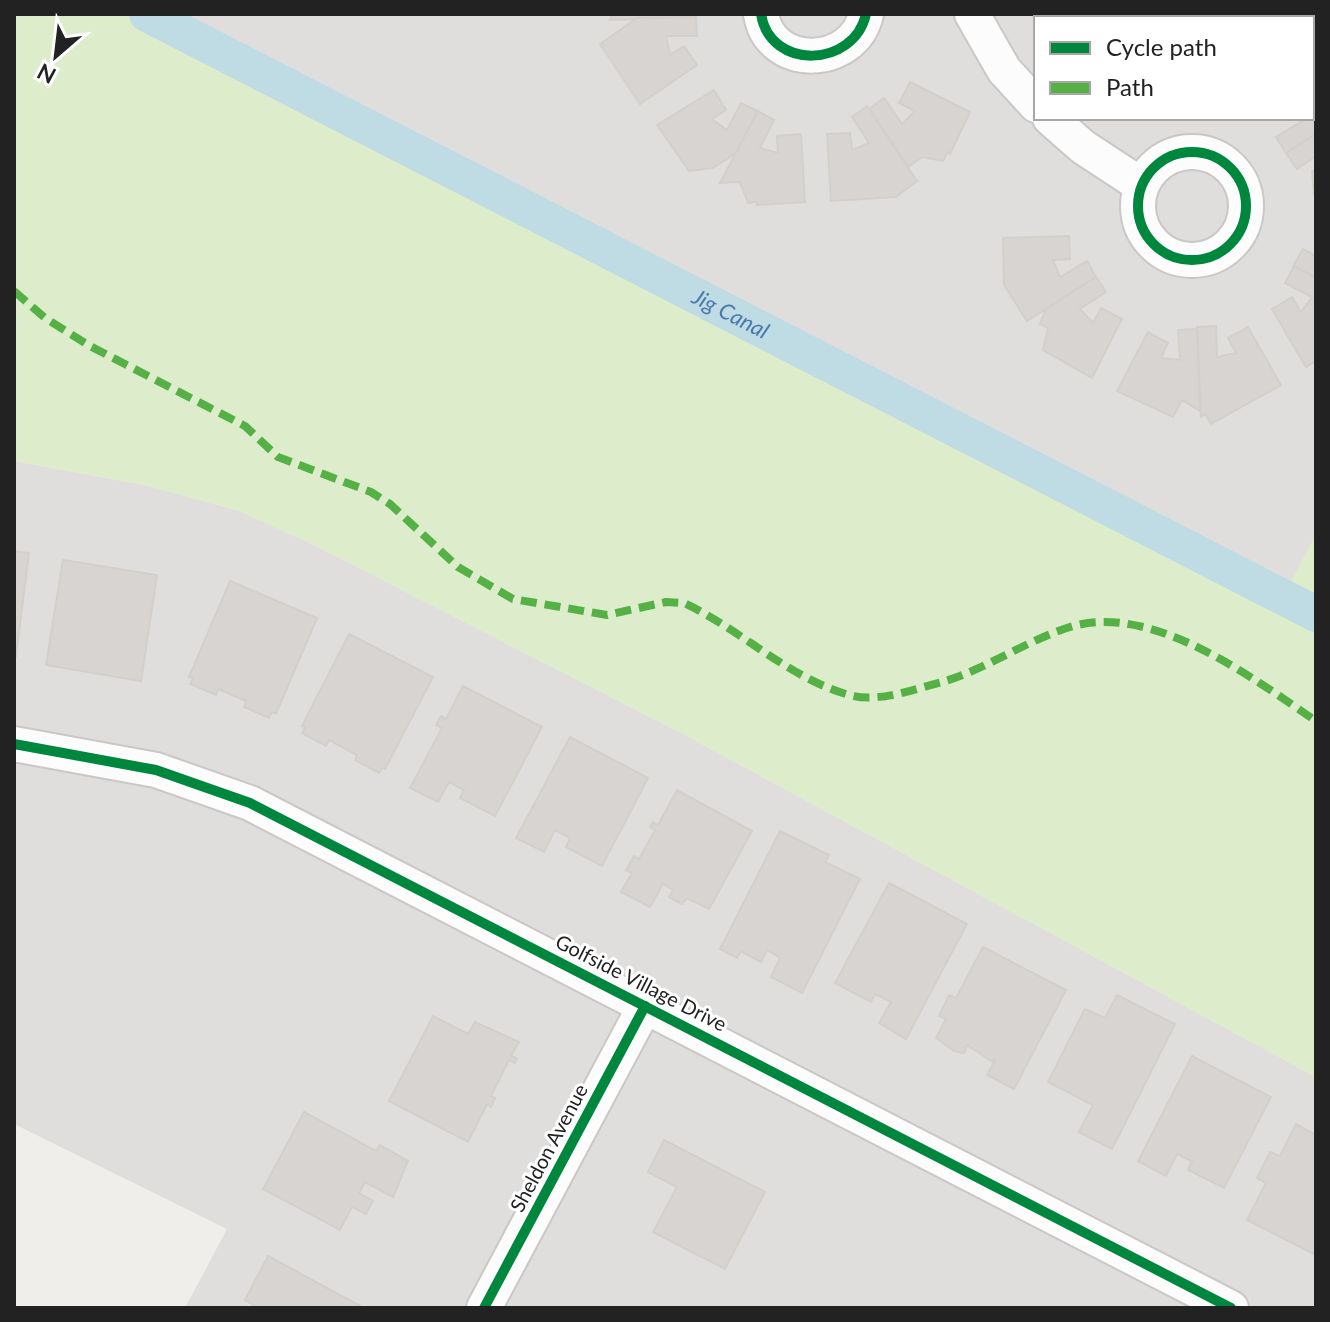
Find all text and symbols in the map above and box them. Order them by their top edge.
north arrow [16,16,96,96]
legend [1034,16,1314,120]
text: Cycle path [1106,32,1217,61]
text: N [33,58,60,90]
text: Path [1106,72,1154,101]
water label: Jig Canal [687,282,774,344]
street label: Golfside Village Drive [552,929,731,1036]
street label: Sheldon Avenue [504,1079,592,1216]

